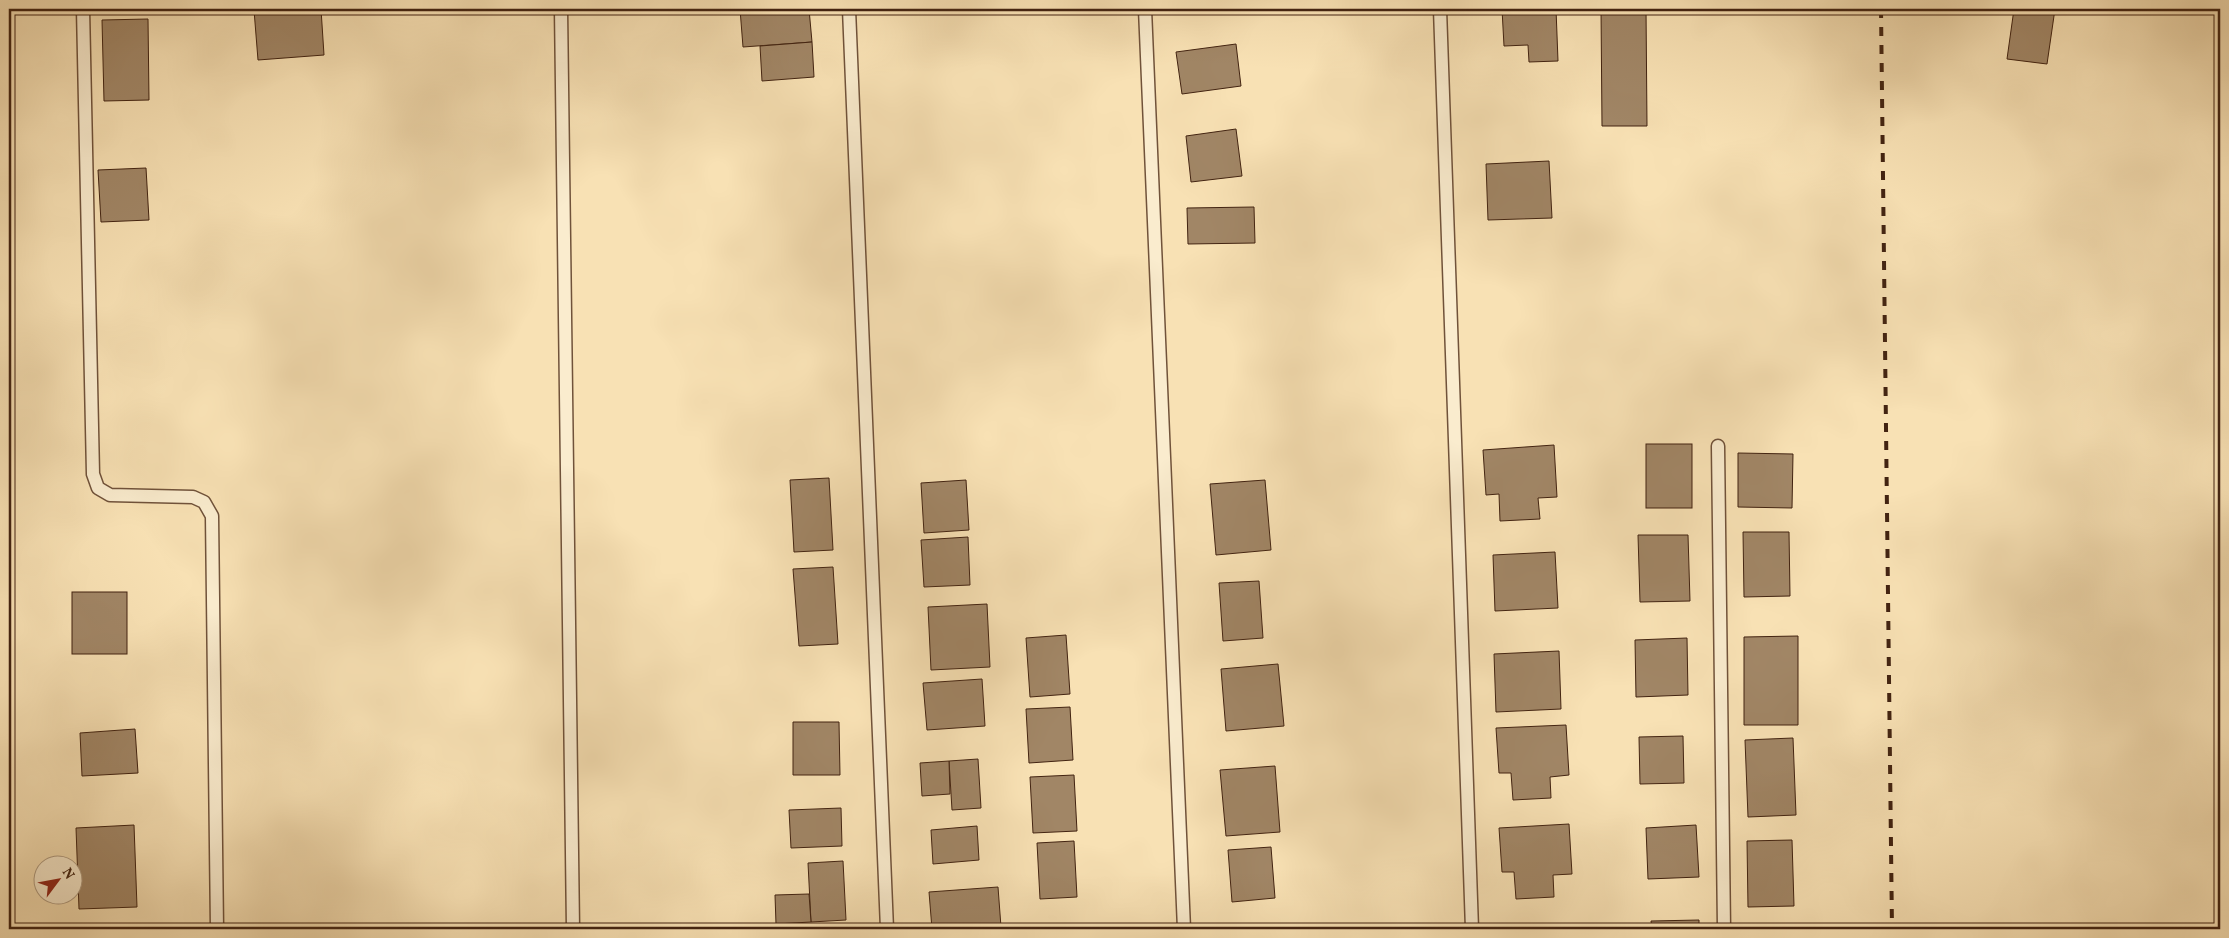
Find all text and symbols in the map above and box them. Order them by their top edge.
north arrow [32,856,82,906]
text: N [57,865,79,883]

